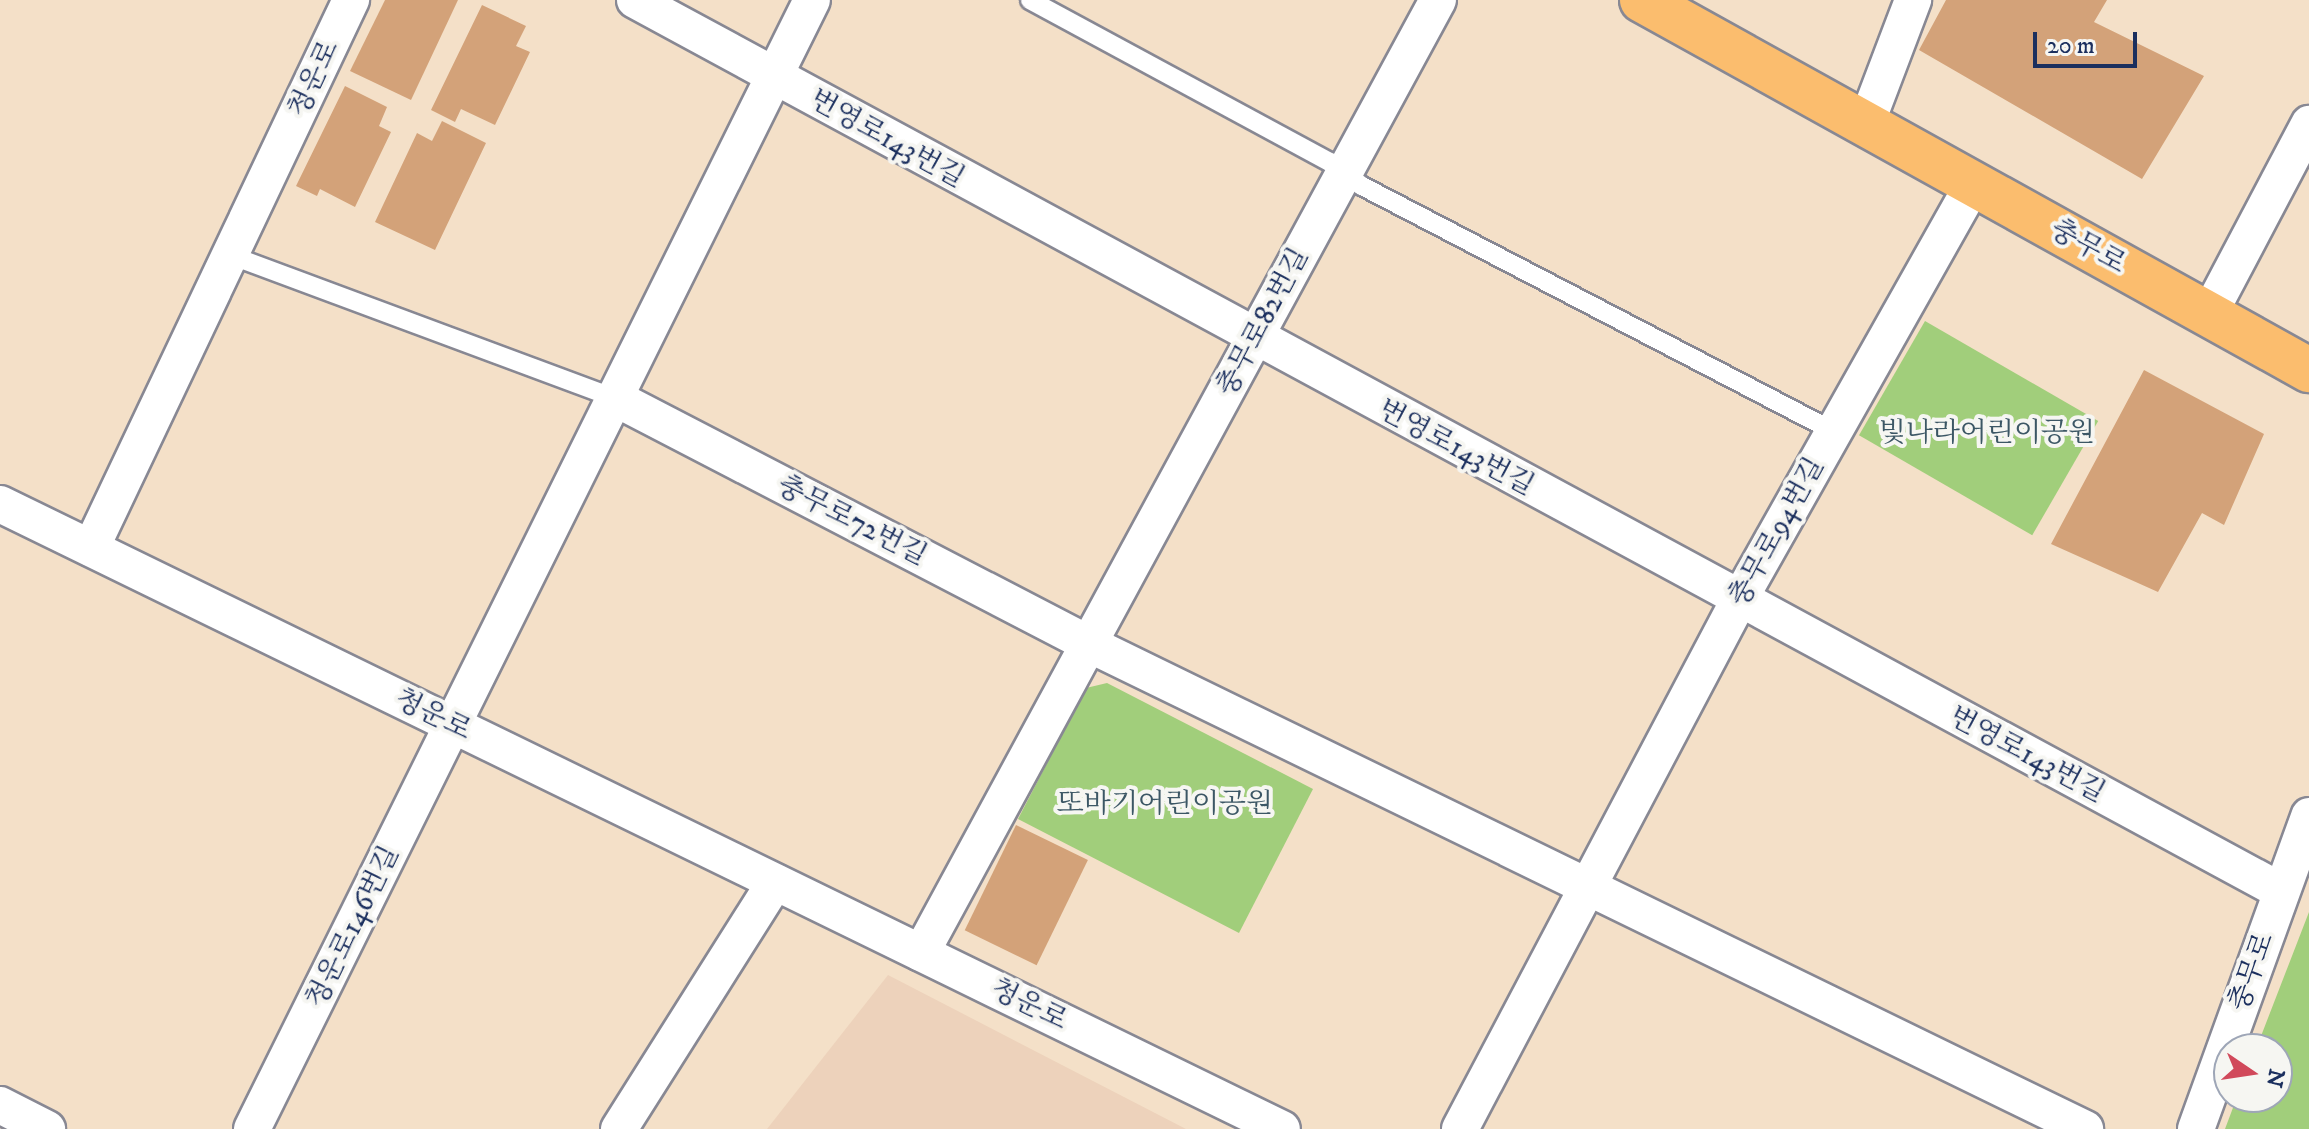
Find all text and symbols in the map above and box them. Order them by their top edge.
scale bar [2037,16,2141,66]
text: 20 m [2047,31,2095,61]
street label: 청운로 [282,35,346,123]
street label: 번영로143번길 [804,83,970,195]
street label: 충무로 [2044,213,2132,281]
street label: 충무로82번길 [1210,242,1316,402]
street label: 번영로143번길 [1372,393,1540,503]
park label: 빛나라어린이공원 [1879,416,2095,450]
street label: 충무로94번길 [1722,452,1832,612]
street label: 충무로72번길 [771,469,933,573]
street label: 청운로 [389,682,477,748]
street label: 번영로143번길 [1943,700,2111,810]
park label: 또바기어린이공원 [1057,787,1273,821]
street label: 청운로146번길 [299,840,407,1014]
street label: 충무로 [2222,928,2282,1016]
street label: 청운로 [985,972,1073,1038]
north arrow [2213,1033,2293,1113]
text: N [2260,1066,2290,1090]

